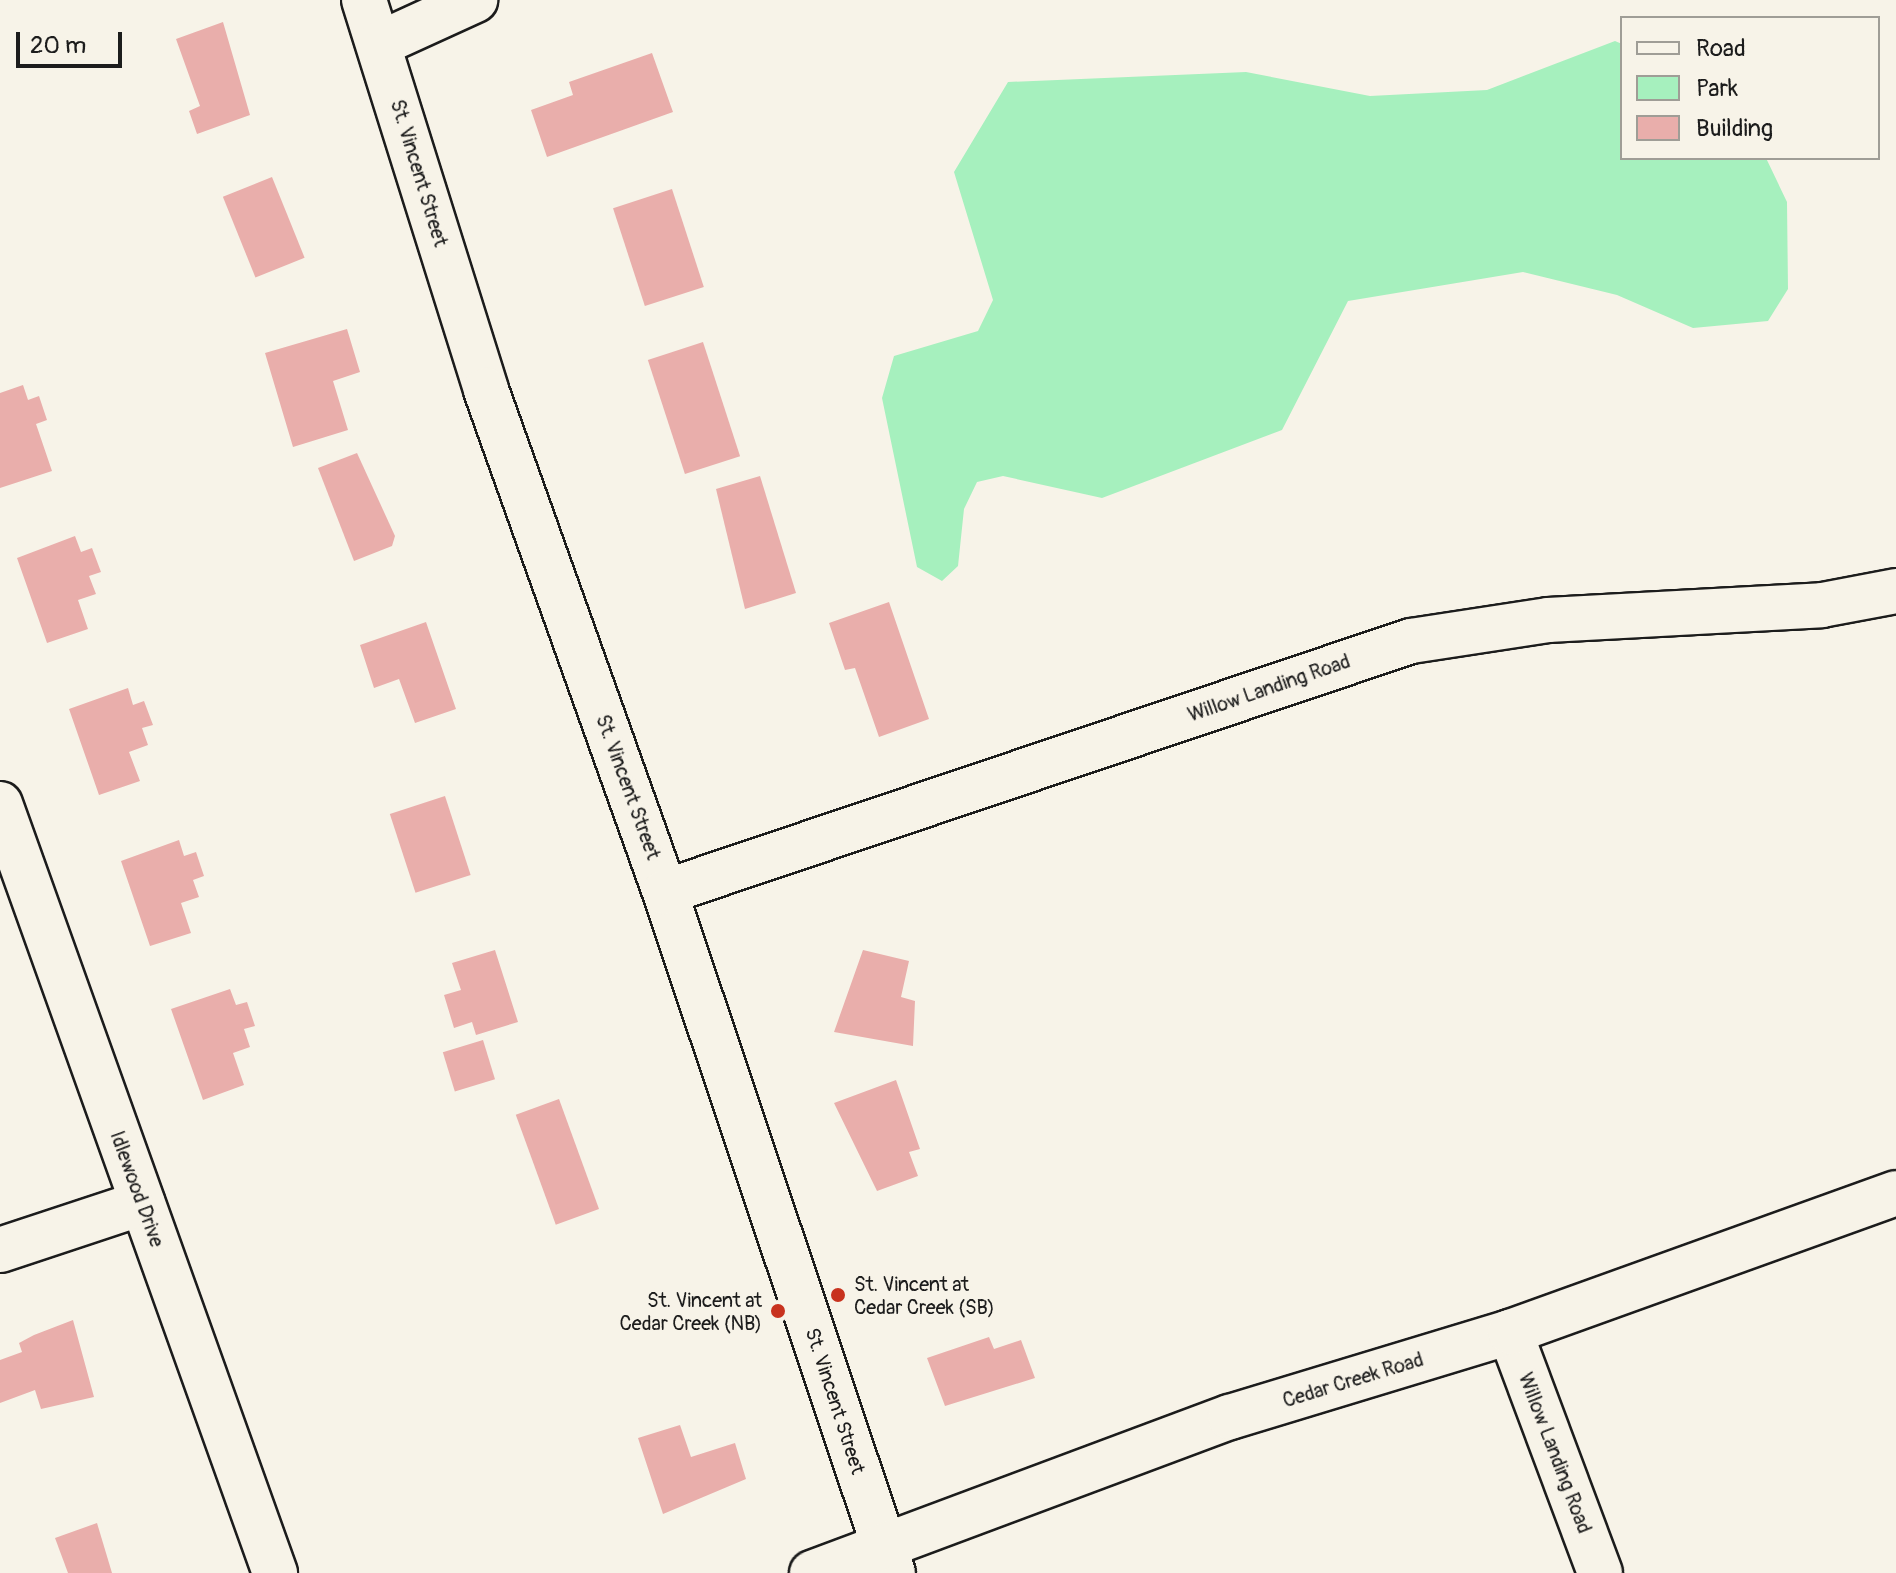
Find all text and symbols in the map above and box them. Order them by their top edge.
scale bar [20,16,126,66]
legend [1620,16,1880,160]
text: 20 m [30,31,86,60]
text: Road [1696,34,1746,63]
text: Park [1696,74,1738,103]
street label: St. Vincent Street [385,97,453,249]
text: Building [1696,114,1773,143]
street label: Willow Landing Road [1185,649,1353,727]
street label: St. Vincent Street [591,711,665,863]
street label: Idlewood Drive [105,1128,169,1250]
place label: St. Vincent at Cedar Creek (SB) [854,1272,995,1319]
marker: St. Vincent at Cedar Creek (SB) [829,1286,847,1304]
place label: St. Vincent at Cedar Creek (NB) [620,1288,762,1335]
marker: St. Vincent at Cedar Creek (NB) [769,1302,787,1320]
street label: St. Vincent Street [800,1325,870,1477]
street label: Cedar Creek Road [1280,1347,1426,1413]
street label: Willow Landing Road [1513,1369,1597,1537]

